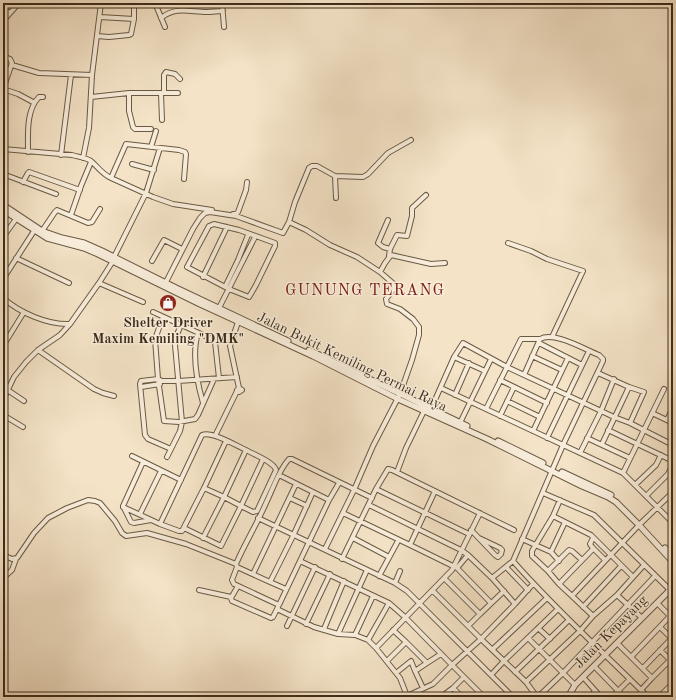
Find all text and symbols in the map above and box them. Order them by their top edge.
district label: GUNUNG TERANG [285,283,445,299]
shop icon: Shelter Driver Maxim Kemiling "DMK" [158,293,178,313]
street label: Jalan Bukit Kemiling Permai Raya [255,310,449,414]
place label: Shelter Driver Maxim Kemiling "DMK" [92,316,244,346]
street label: Jalan Kepayang [572,593,650,671]

